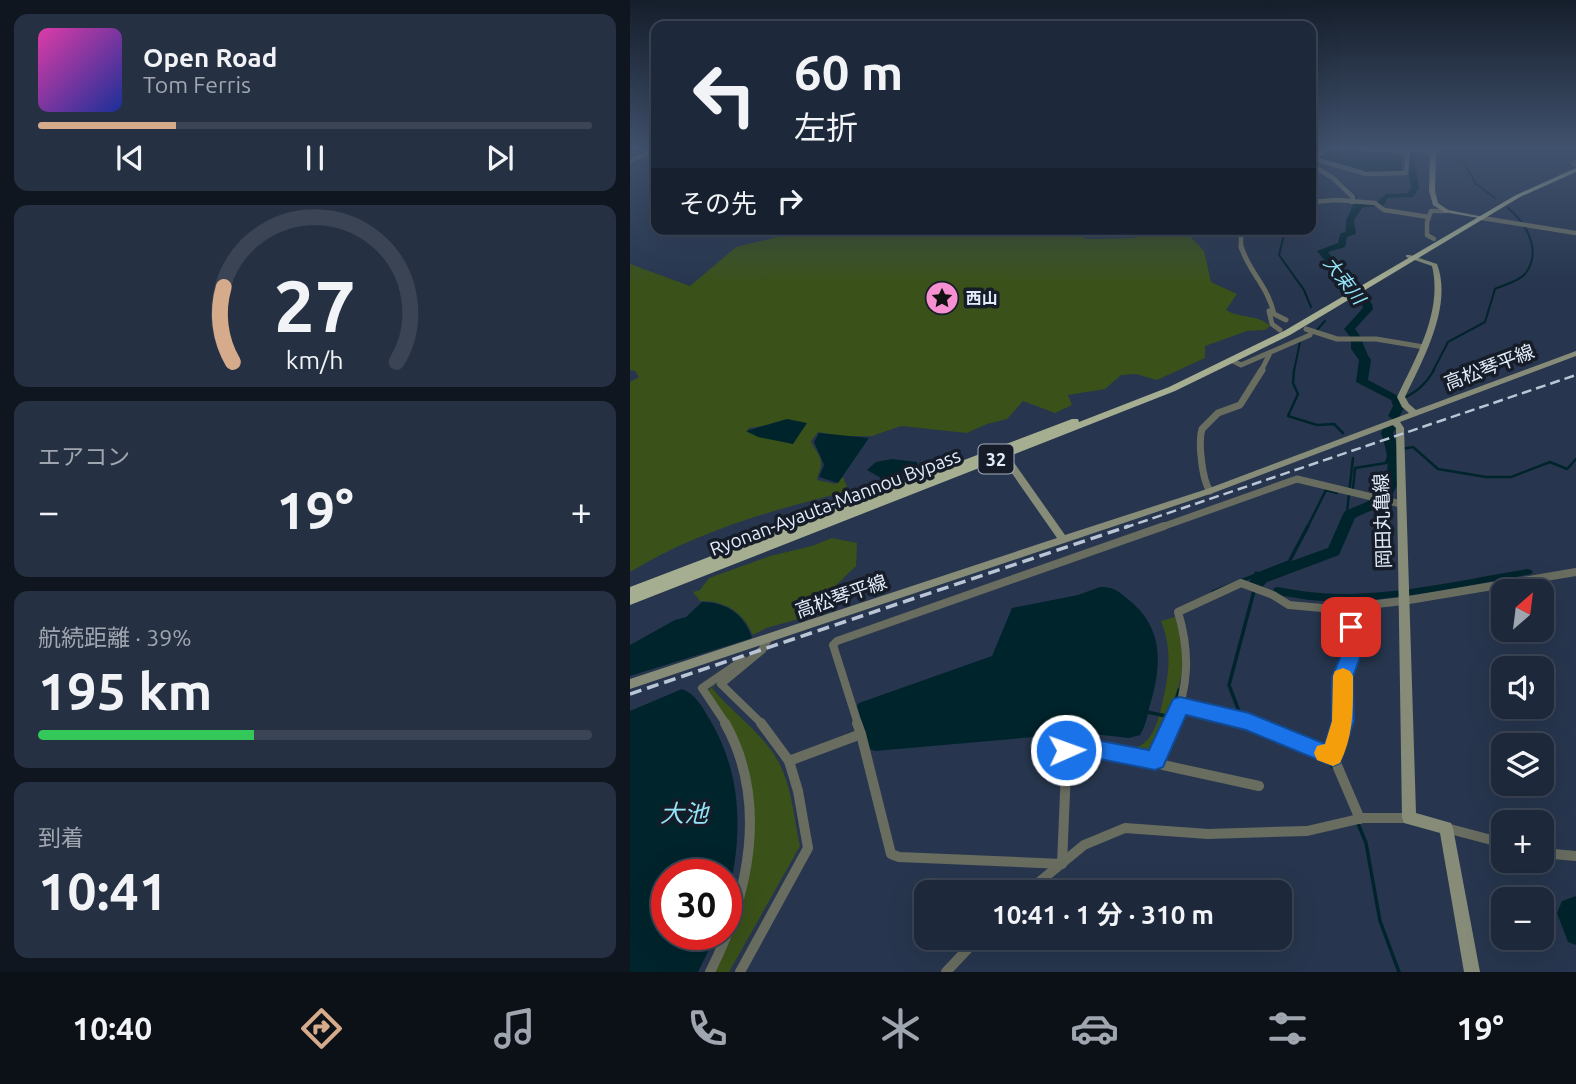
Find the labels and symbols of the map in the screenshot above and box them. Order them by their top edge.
water label: 大束川 [1320,253,1371,309]
place icon: 西山 [923,279,961,317]
place label: 西山 [966,289,998,307]
street label: 高松琴平線 [1441,340,1537,394]
street label: Ryonan-Ayauta-Mannou Bypass [707,444,963,560]
road number: 32 [978,444,1014,474]
street label: 岡田丸亀線 [1369,473,1395,569]
street label: 高松琴平線 [792,570,890,622]
north arrow [1491,579,1554,642]
pin [1321,597,1381,657]
position arrow [1029,713,1103,787]
water label: 大池 [660,800,710,827]
speed limit sign: 30 [651,859,742,950]

